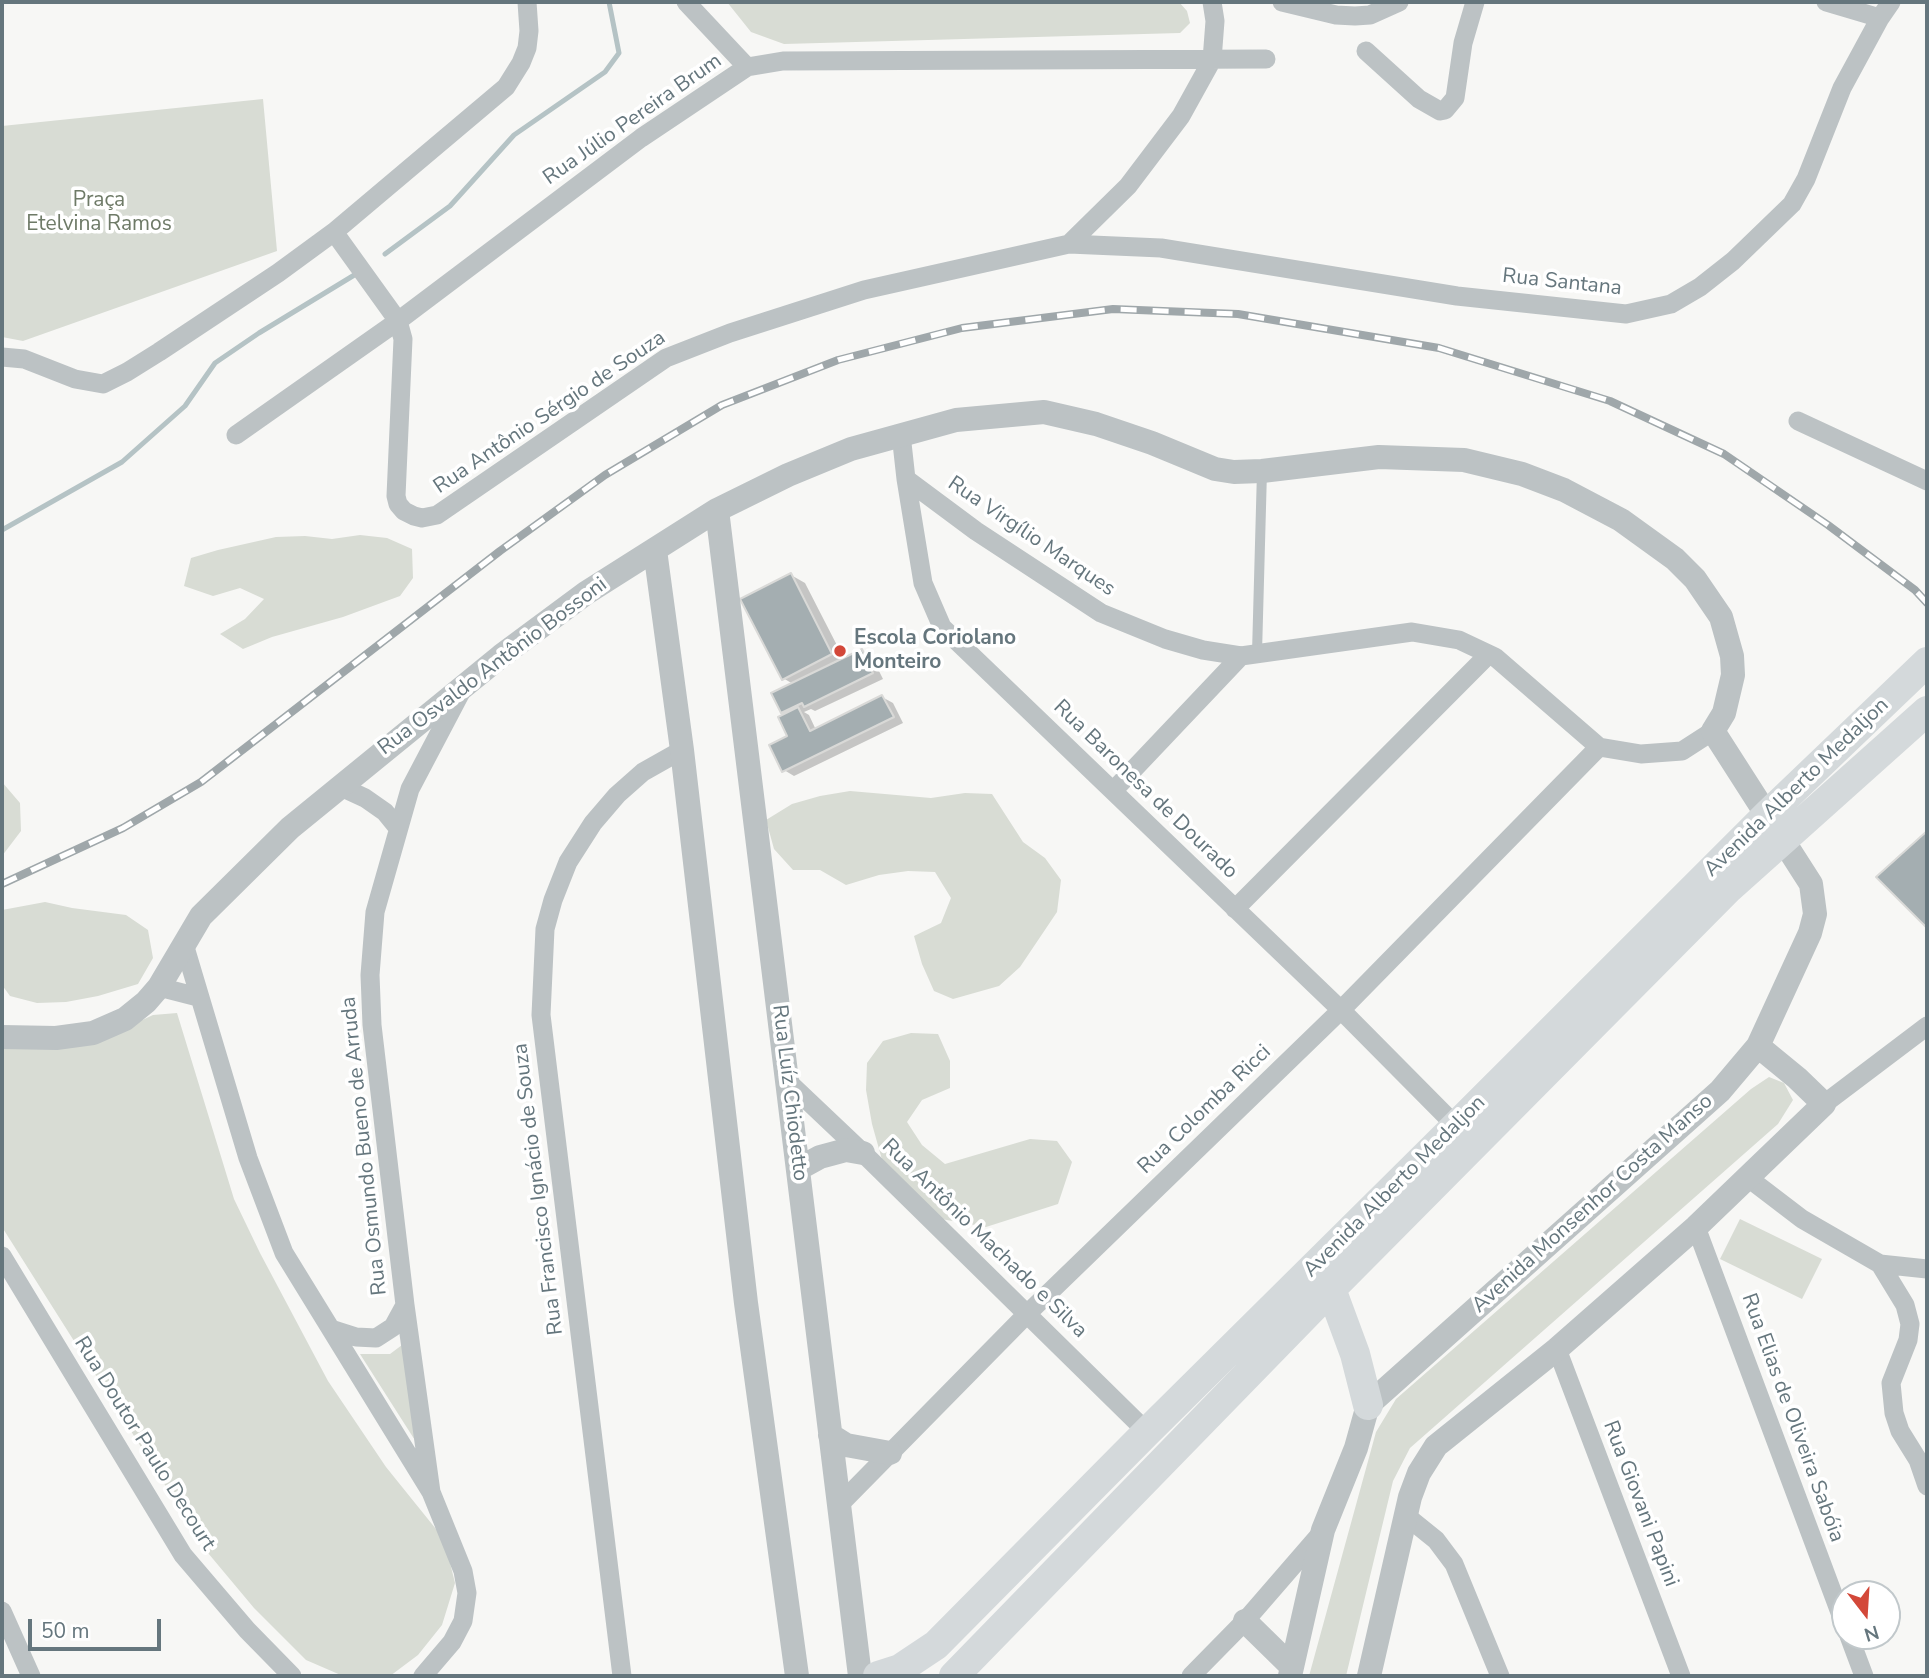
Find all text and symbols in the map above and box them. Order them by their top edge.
street label: Rua Júlio Pereira Brum [539,49,727,191]
park label: Praça Etelvina Ramos [26,188,172,238]
street label: Rua Santana [1501,264,1623,302]
street label: Rua Antônio Sérgio de Souza [429,326,671,500]
street label: Rua Virgílio Marques [943,472,1119,602]
street label: Rua Osvaldo Antônio Bossoni [374,573,612,761]
place label: Escola Coriolano Monteiro [854,626,1016,676]
marker: Escola Coriolano Monteiro [832,643,848,659]
street label: Avenida Alberto Medaljon [1699,693,1895,883]
street label: Rua Baronesa de Dourado [1047,695,1243,885]
street label: Rua Osmundo Bueno de Arruda [337,995,393,1297]
street label: Rua Luíz Chiodetto [766,1003,812,1183]
street label: Rua Colomba Ricci [1133,1040,1277,1180]
street label: Rua Francisco Ignácio de Souza [509,1042,569,1336]
street label: Avenida Monsenhor Costa Manso [1467,1089,1719,1319]
street label: Avenida Alberto Medaljon [1299,1091,1491,1283]
street label: Rua Antônio Machado e Silva [876,1134,1092,1344]
street label: Rua Elias de Oliveira Sabóia [1735,1290,1849,1546]
street label: Rua Doutor Paulo Decourt [68,1332,220,1556]
street label: Rua Giovani Papini [1597,1417,1683,1591]
north arrow [1831,1580,1901,1650]
scale bar [32,1604,164,1648]
text: 50 m [41,1617,90,1645]
text: N [1861,1619,1882,1648]

